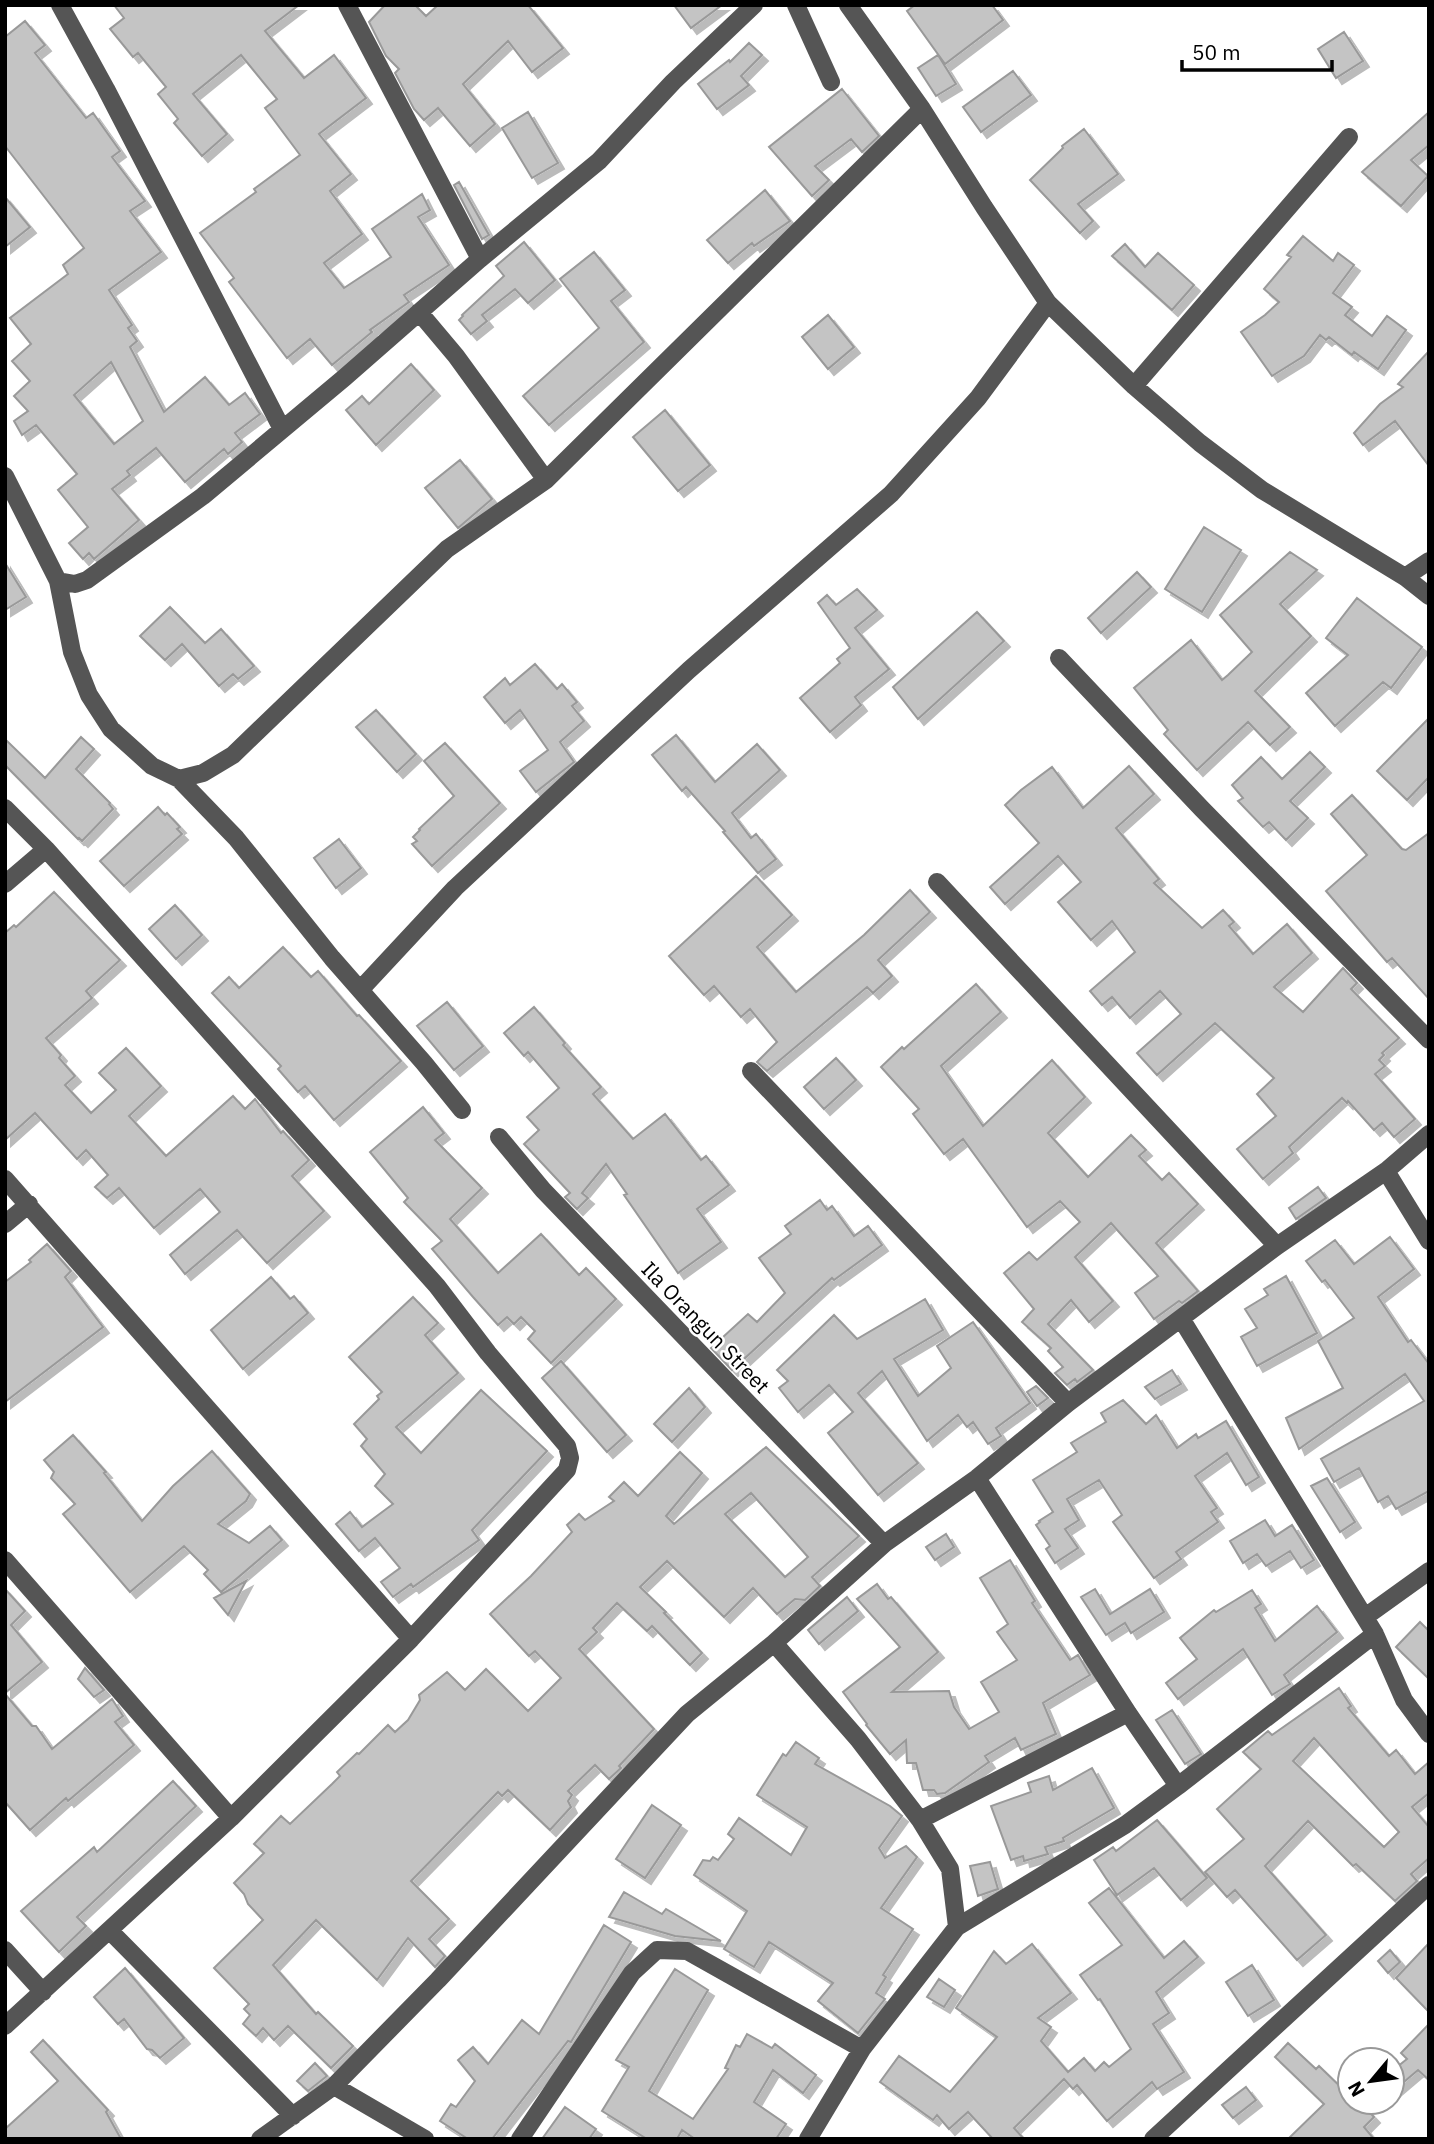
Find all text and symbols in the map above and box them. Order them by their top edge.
scale bar [1182,28,1332,72]
text: 50 m [1192,38,1241,66]
street label: Ila Orangun Street [636,1255,776,1399]
north arrow [1336,2046,1406,2116]
text: N [1342,2077,1370,2101]

